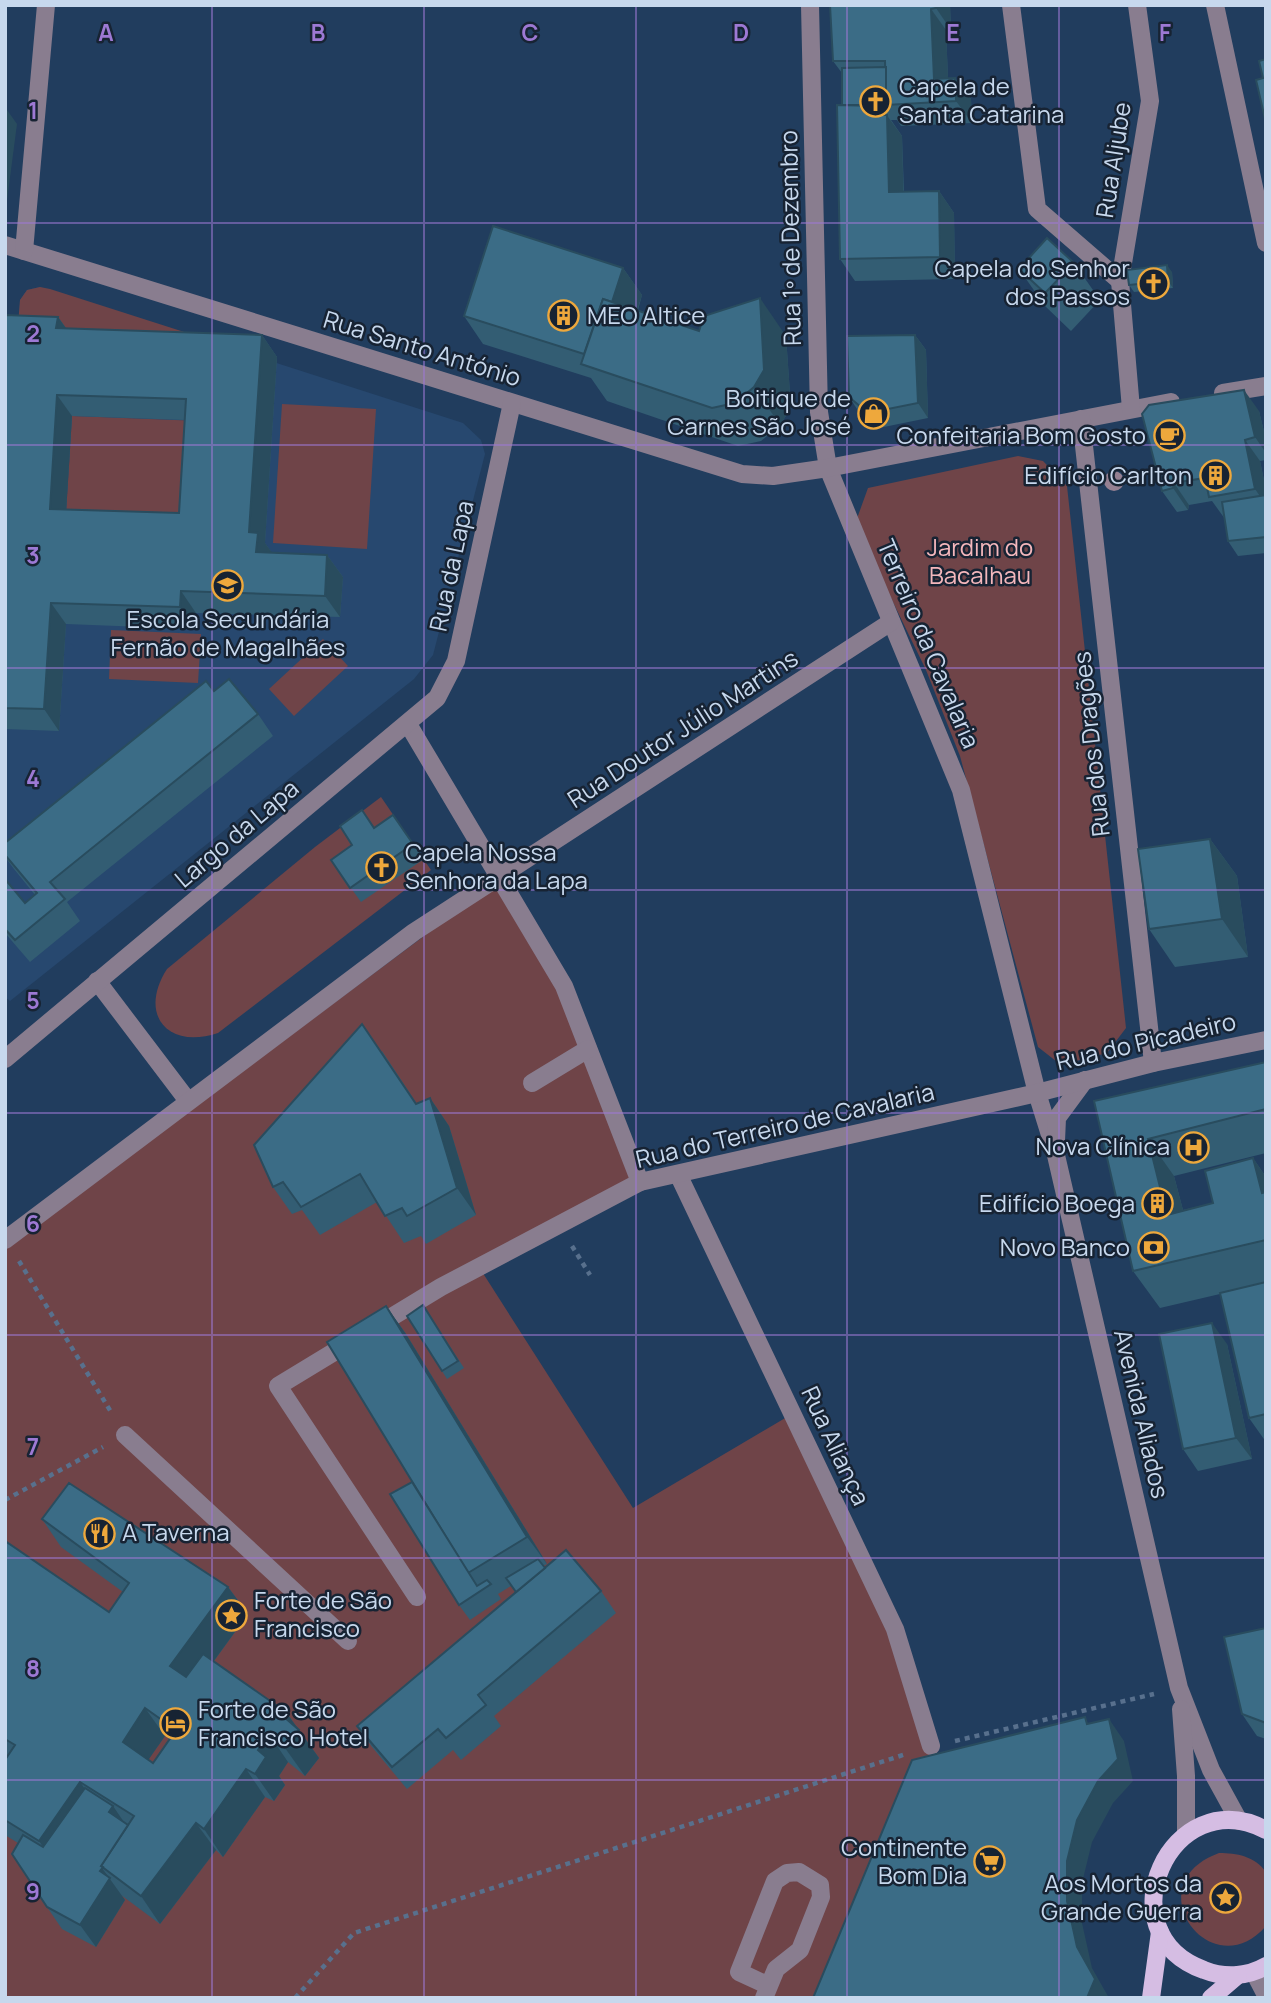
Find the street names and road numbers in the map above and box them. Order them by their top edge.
street label: Rua Aljube [1087,99,1138,220]
street label: Rua 1º de Dezembro [771,130,808,346]
street label: Rua Santo António [320,302,525,393]
street label: Rua da Lapa [421,497,480,634]
street label: Terreiro da Cavalaria [870,534,988,753]
street label: Rua Doutor Júlio Martins [561,641,804,815]
street label: Rua dos Dragões [1064,650,1117,838]
street label: Largo da Lapa [167,771,305,894]
street label: Rua do Picadeiro [1052,1004,1239,1077]
street label: Rua do Terreiro de Cavalaria [632,1074,937,1175]
street label: Avenida Aliados [1107,1326,1178,1501]
street label: Rua Aliança [794,1380,878,1510]

